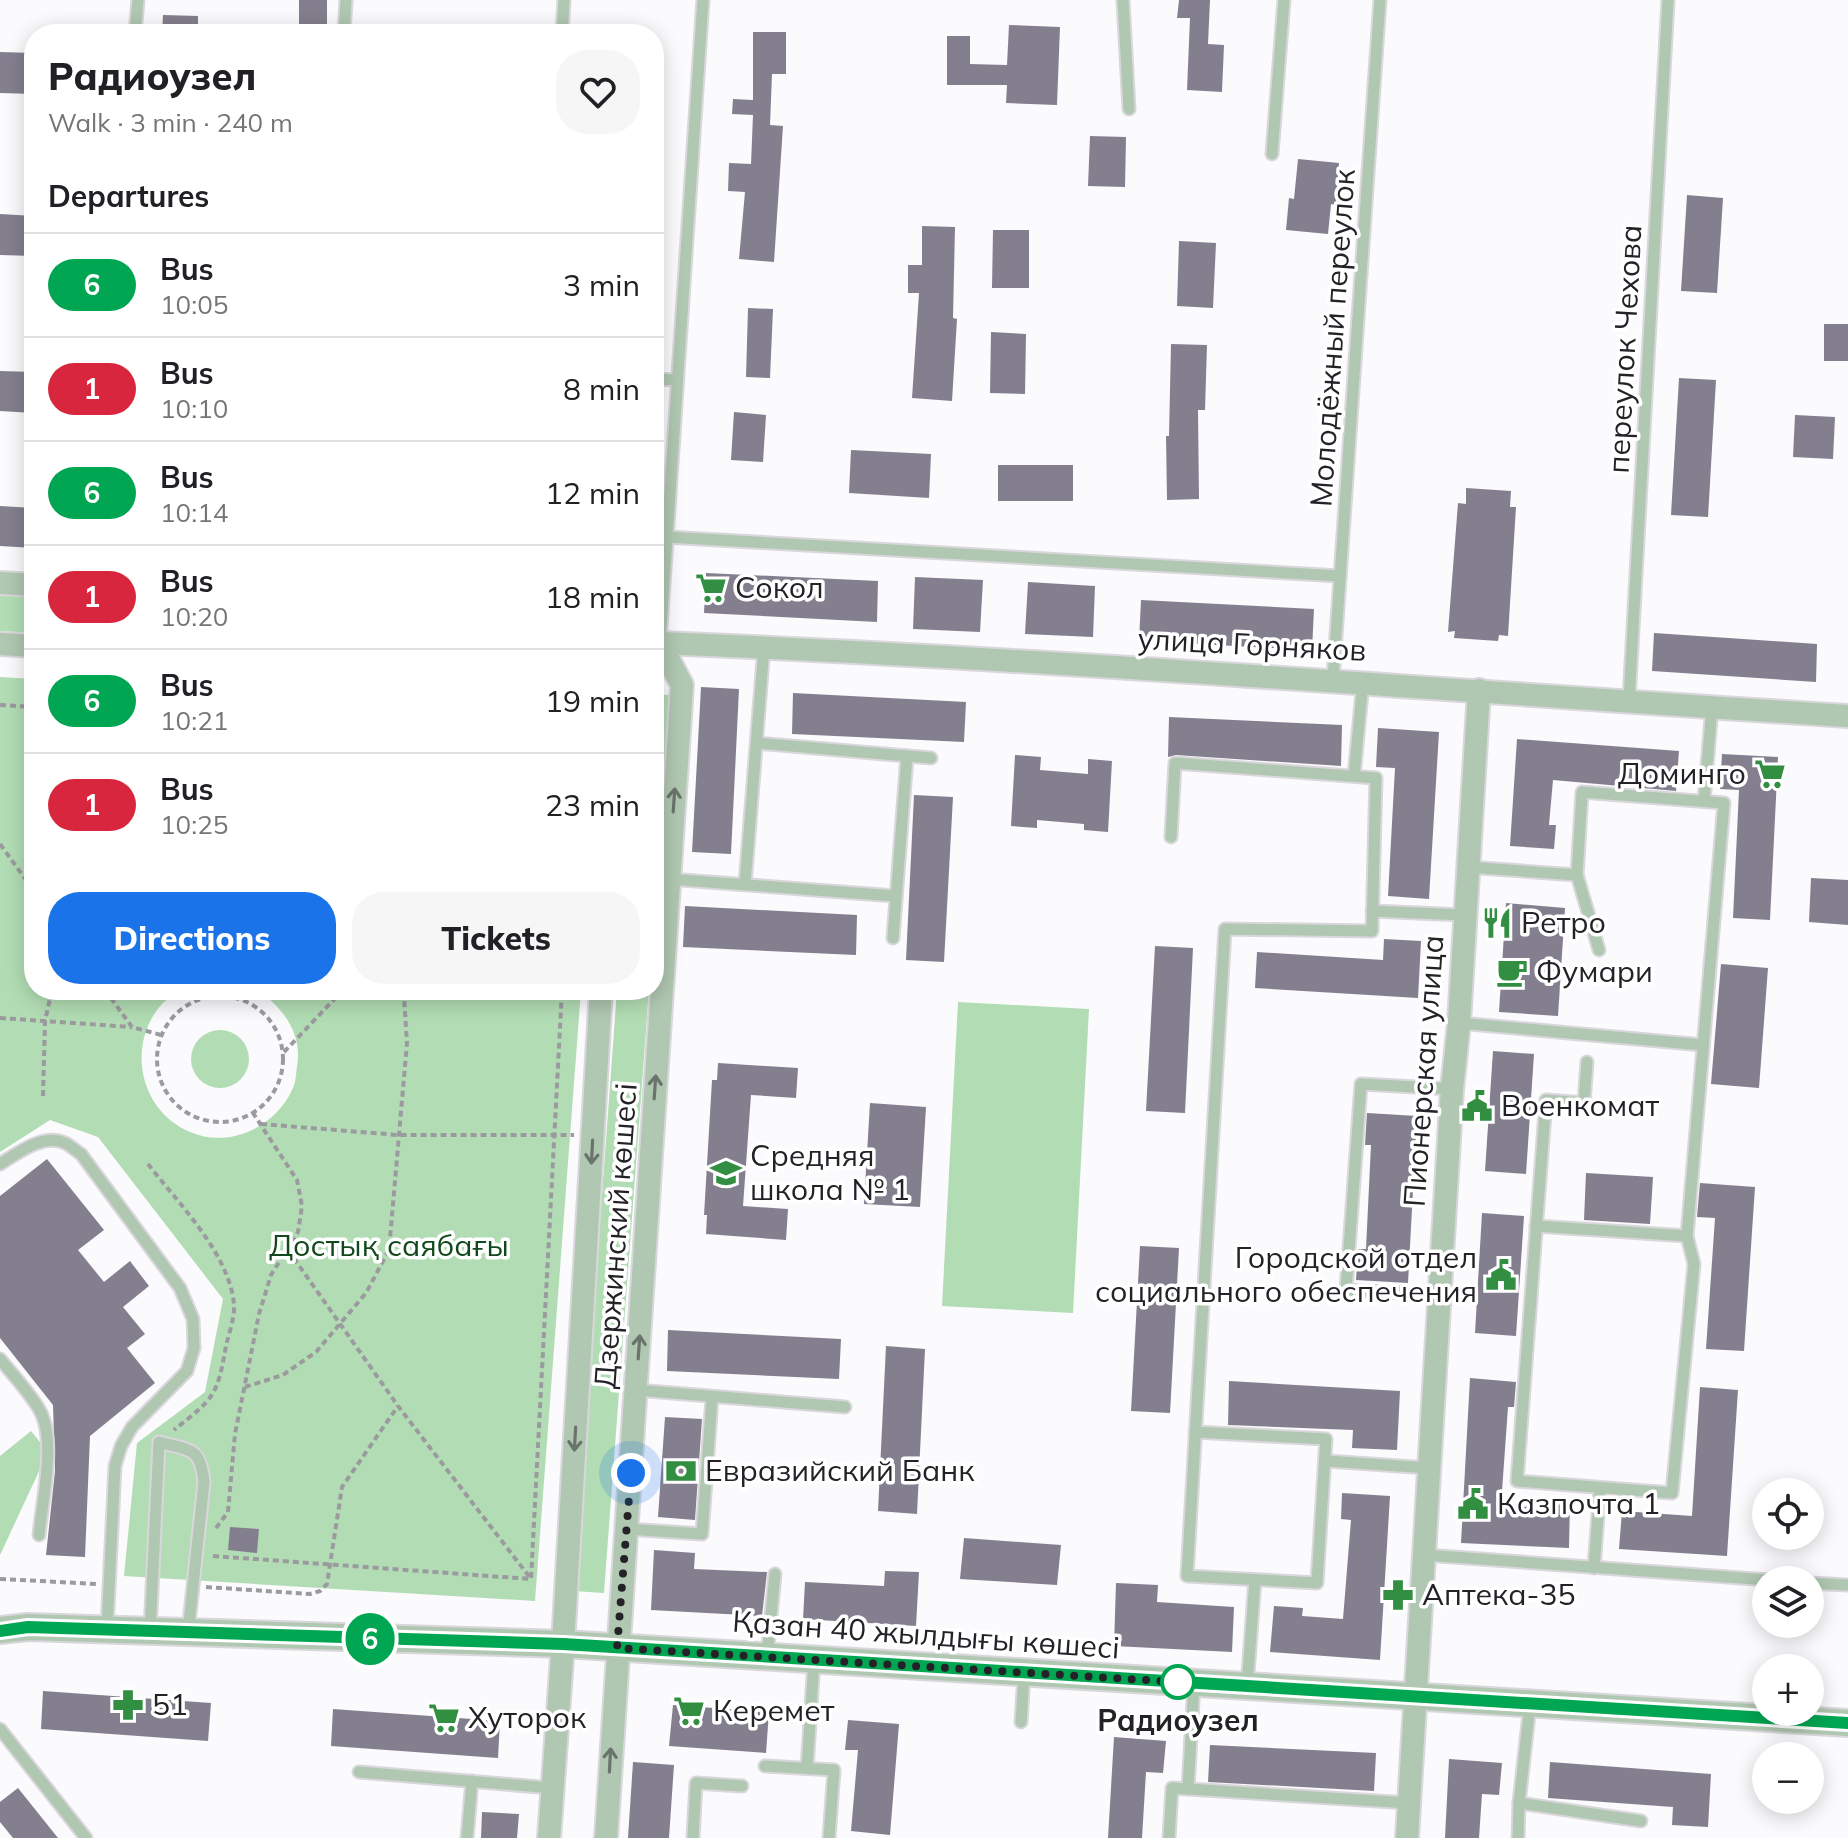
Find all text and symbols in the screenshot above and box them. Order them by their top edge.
button: heart [556,50,640,134]
text: Радиоузел [48,52,256,100]
text: Walk · 3 min · 240 m [48,106,293,139]
street label: Молодёжный переулок [1301,167,1363,508]
text: Departures [48,177,209,215]
street label: переулок Чехова [1599,224,1649,474]
text: Bus [160,250,214,288]
text: 3 min [563,266,640,304]
text: 6 [84,267,100,302]
text: 10:05 [160,288,228,321]
text: Bus [160,354,214,392]
text: 8 min [563,370,640,408]
text: 1 [84,371,100,406]
text: 10:10 [160,392,228,425]
text: Bus [160,458,214,496]
text: 12 min [545,474,640,512]
text: 6 [84,475,100,510]
text: 10:14 [160,496,228,529]
text: Bus [160,562,214,600]
place label: Сокол [735,568,824,606]
supermarket icon: Сокол [694,571,728,605]
text: 18 min [545,578,640,616]
text: 1 [84,579,100,614]
text: 10:20 [160,600,228,633]
street label: улица Горняков [1137,619,1367,669]
text: Bus [160,666,214,704]
text: 19 min [545,682,640,720]
text: 6 [84,683,100,718]
text: 10:21 [160,704,228,737]
place label: Доминго [1618,754,1746,792]
supermarket icon: Доминго [1753,757,1787,791]
text: Bus [160,770,214,808]
text: 23 min [545,786,640,824]
text: 1 [84,787,100,822]
one-way arrow [667,787,682,814]
text: 10:25 [160,808,228,841]
button: Directions [48,892,336,984]
button: Tickets [352,892,640,984]
place label: Ретро [1521,903,1606,941]
restaurant icon: Ретро [1480,906,1514,940]
street label: Пионерская улица [1395,934,1451,1208]
place label: Фумари [1536,952,1653,990]
cafe icon: Фумари [1495,955,1529,989]
one-way arrow [648,1074,663,1101]
street label: Дзержинский көшесі [585,1082,645,1390]
place label: Военкомат [1501,1086,1659,1124]
public building icon: Военкомат [1460,1089,1494,1123]
place label: Средняя школа № 1 [750,1136,910,1208]
one-way arrow [584,1138,599,1165]
school or university icon: Средняя школа № 1 [709,1156,743,1190]
park label: Достық саябағы [269,1226,509,1264]
place label: Городской отдел социального обеспечения [1095,1238,1477,1310]
public building icon: Городской отдел социального обеспечения [1484,1258,1518,1292]
one-way arrow [632,1334,647,1361]
one-way arrow [567,1425,582,1452]
place label: Евразийский Банк [705,1451,975,1489]
your location [611,1453,651,1493]
bank icon: Евразийский Банк [664,1454,698,1488]
map controls [1752,1478,1824,1814]
button: locate [1752,1478,1824,1550]
place label: Казпочта 1 [1497,1484,1660,1522]
public building icon: Казпочта 1 [1456,1487,1490,1521]
button: layers [1752,1566,1824,1638]
place label: Аптека-35 [1422,1575,1575,1613]
pharmacy icon: Аптека-35 [1381,1578,1415,1612]
street label: Қазан 40 жылдығы көшесі [731,1602,1121,1666]
line badge: 6 [344,1613,396,1665]
text: 6 [362,1621,378,1656]
button: + [1752,1654,1824,1726]
marker: Радиоузел [1161,1665,1195,1699]
place label: 51 [152,1685,188,1723]
pharmacy icon: 51 [111,1688,145,1722]
place label: Керемет [713,1691,835,1729]
supermarket icon: Керемет [672,1694,706,1728]
place label: Хуторок [468,1698,587,1736]
supermarket icon: Хуторок [427,1701,461,1735]
place label: Радиоузел [1097,1701,1259,1739]
button: − [1752,1742,1824,1814]
one-way arrow [603,1747,618,1774]

